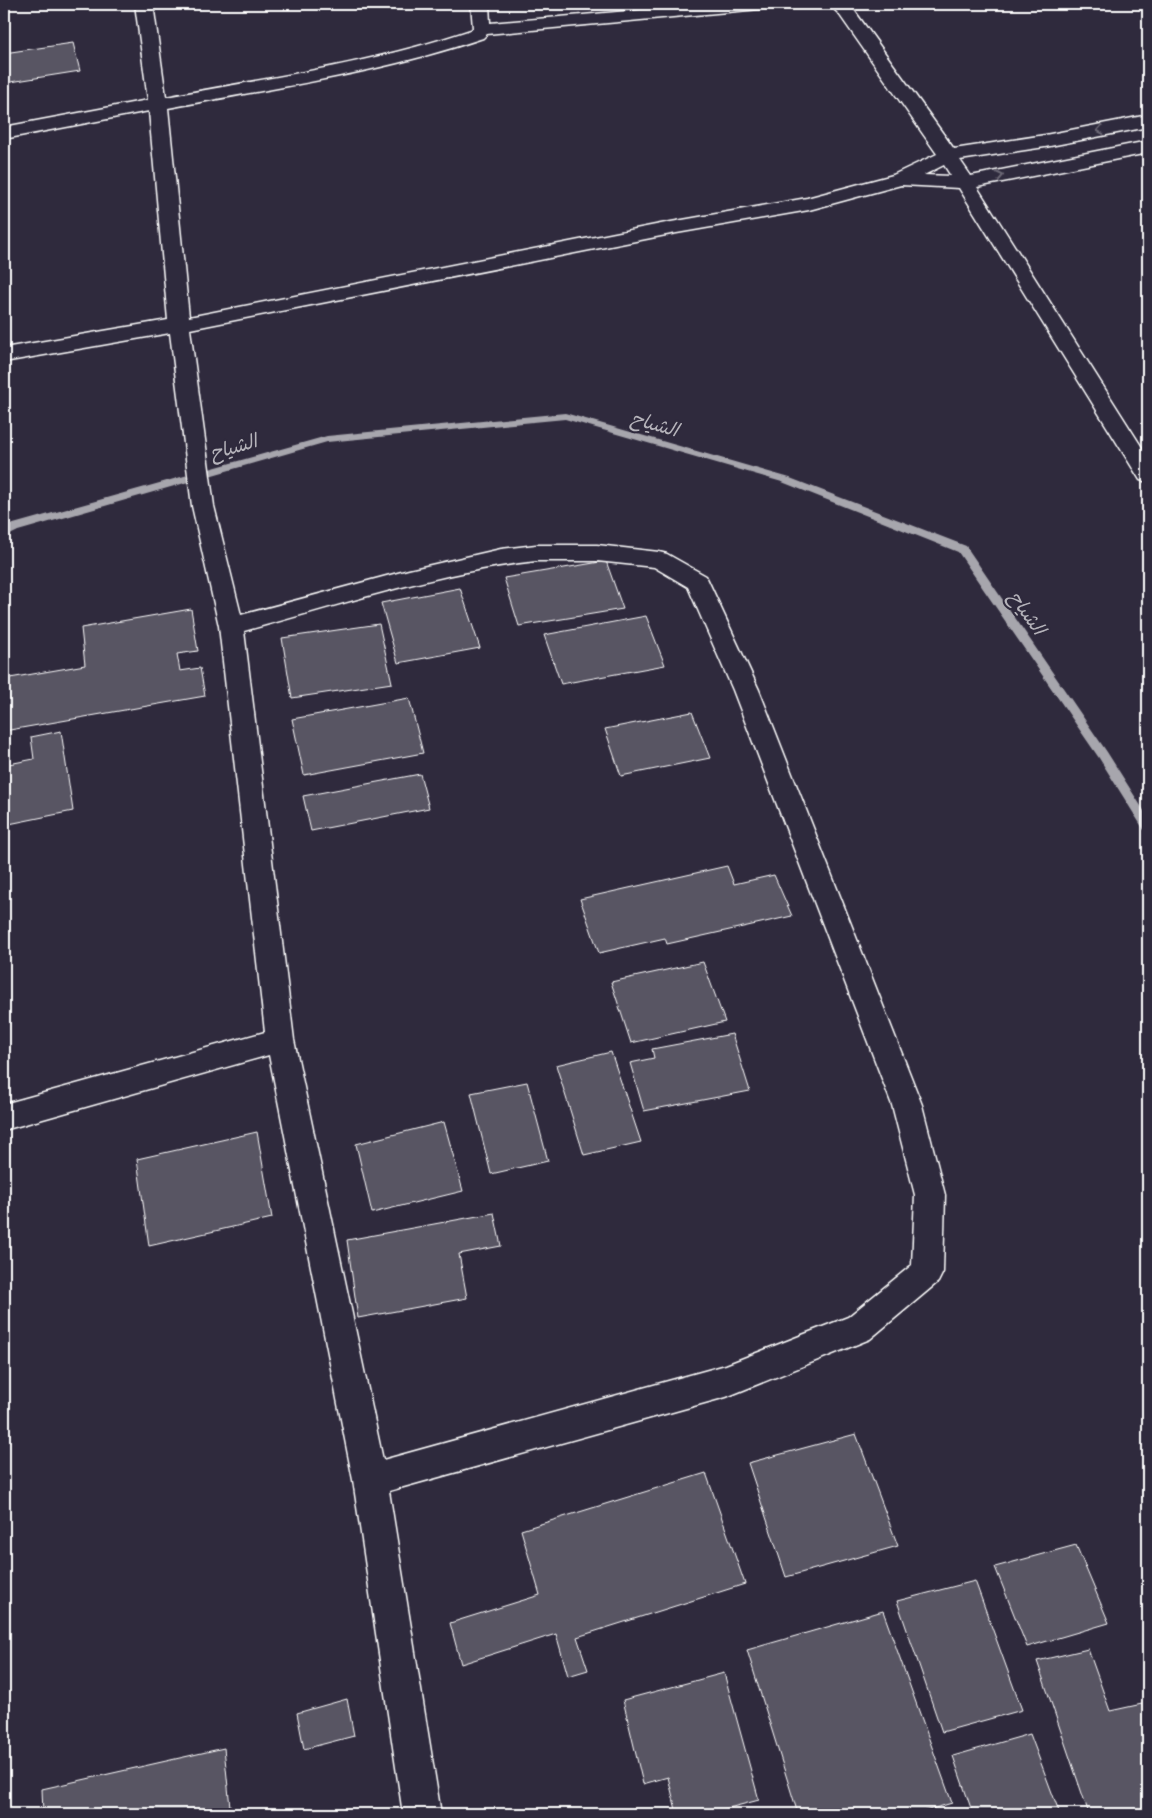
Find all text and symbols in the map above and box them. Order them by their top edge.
one-way arrow [1096,124,1105,135]
one-way arrow [996,172,1005,182]
water label: الشياح [628,404,684,444]
water label: الشياح [206,427,262,467]
water label: الشياح [1002,585,1053,642]

